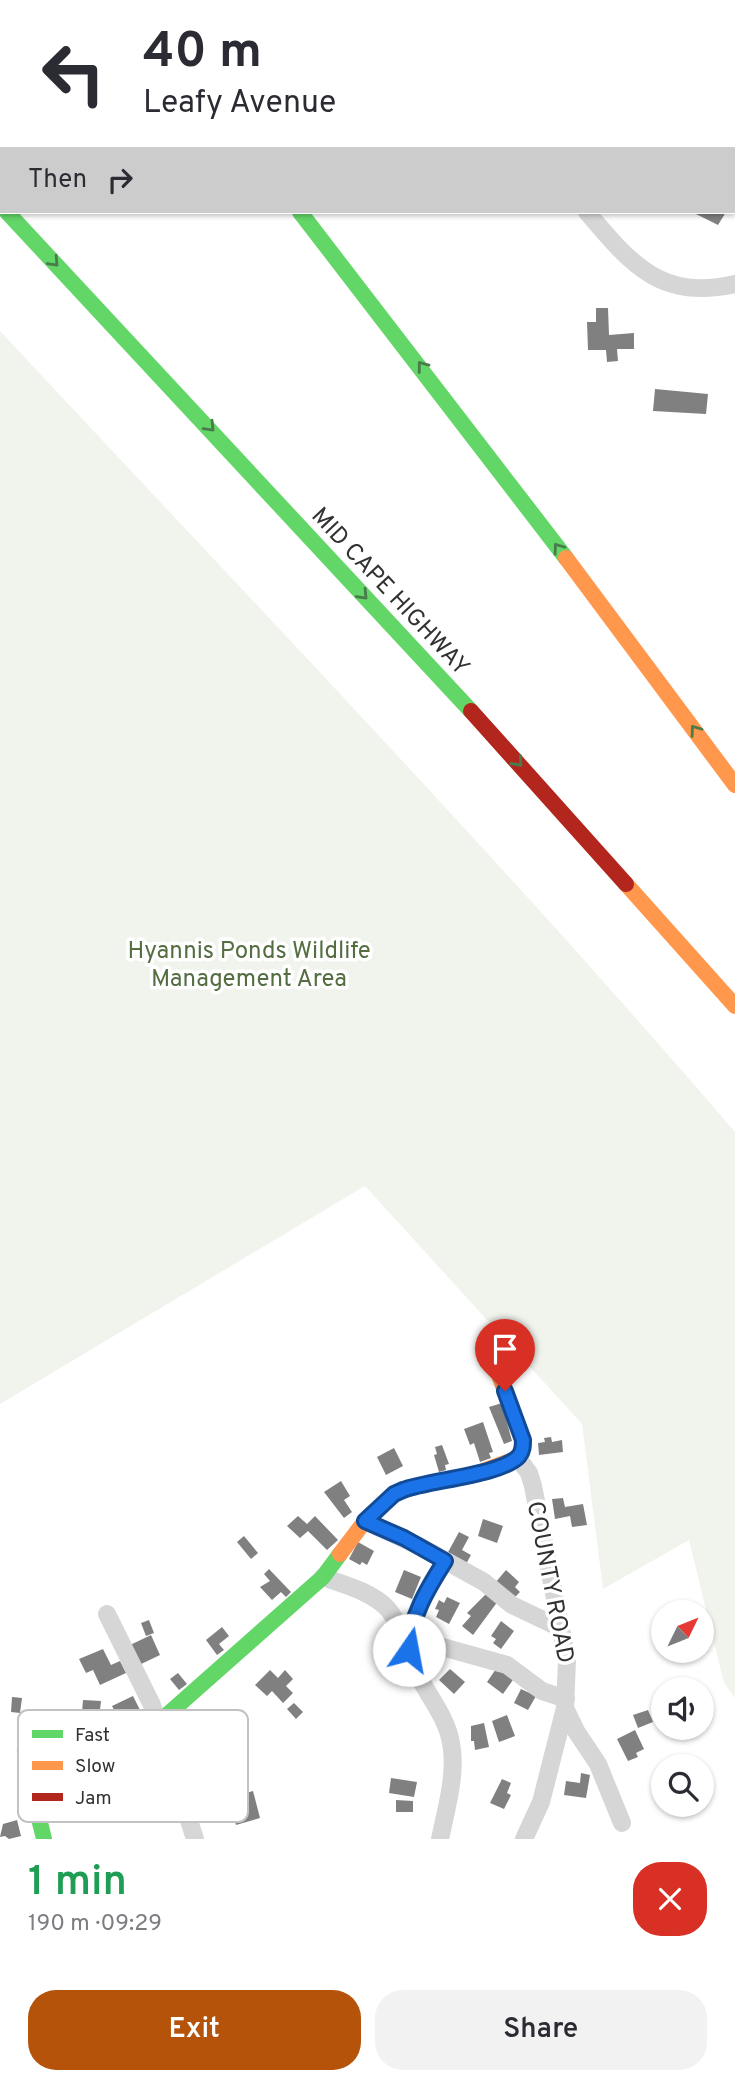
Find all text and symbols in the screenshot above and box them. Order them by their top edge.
text: 40 m [143,23,262,85]
icon: left [28,28,119,119]
text: Leafy Avenue [143,84,336,124]
icon: right [101,161,139,199]
text: Then [28,164,87,197]
one-way arrow [45,254,58,267]
one-way arrow [417,362,430,374]
one-way arrow [201,419,214,432]
street label: MID CAPE HIGHWAY [304,502,475,683]
one-way arrow [554,544,566,556]
one-way arrow [355,587,368,600]
one-way arrow [690,725,703,738]
one-way arrow [510,754,522,767]
park label: Hyannis Ponds Wildlife Management Area [127,937,371,995]
pin [475,1319,535,1391]
icon: arrive [486,1330,524,1368]
street label: COUNTY ROAD [519,1499,579,1666]
north arrow [651,1600,714,1662]
map controls [651,1600,714,1817]
position arrow [372,1613,446,1687]
button: sound [651,1677,714,1740]
legend [18,1710,248,1822]
text: Fast [75,1724,110,1748]
button: search [651,1754,714,1817]
text: Slow [75,1755,115,1779]
text: Jam [75,1787,112,1811]
text: 1 min [28,1857,127,1910]
button: close [633,1862,707,1936]
text: 190 m · 09:29 [28,1910,162,1939]
button: Exit [28,1990,361,2070]
button: Share [375,1990,707,2070]

